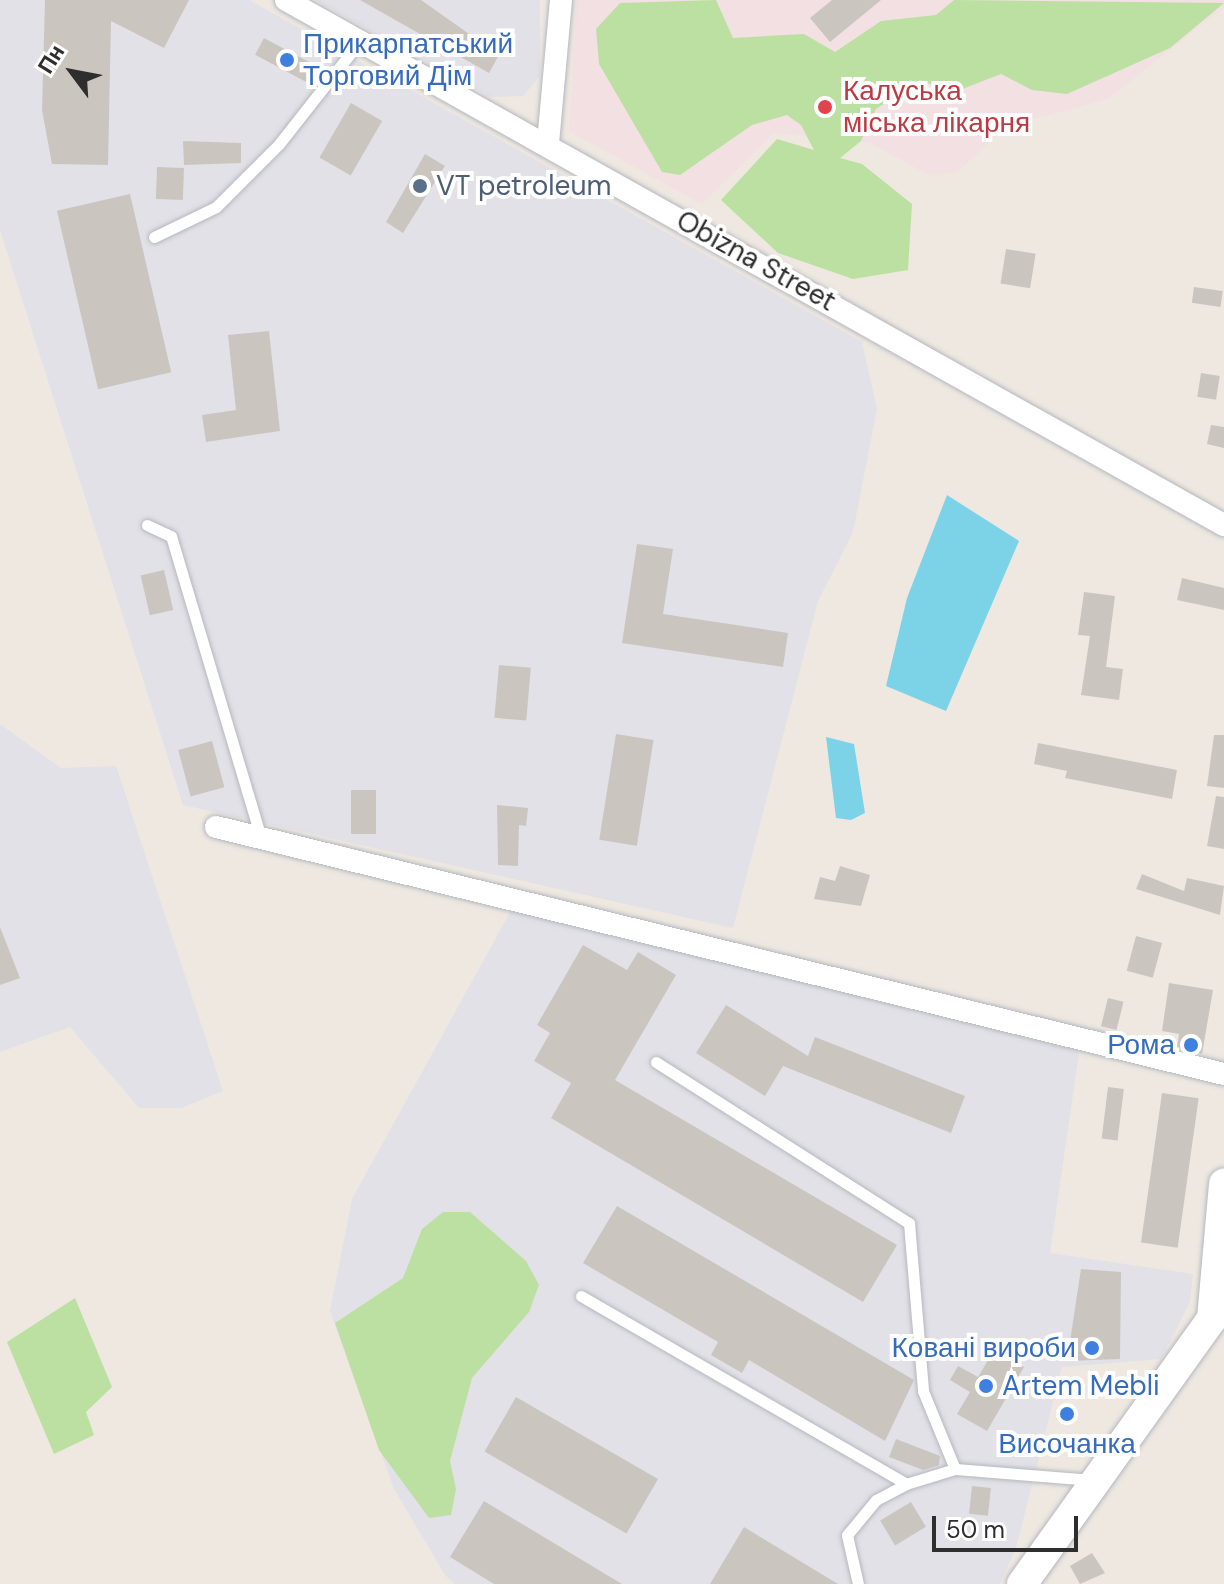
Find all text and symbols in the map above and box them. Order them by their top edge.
place label: Прикарпатський Торговий Дім [303,27,513,93]
north arrow [32,32,112,112]
text: Пн [31,39,71,79]
marker: Прикарпатський Торговий Дім [278,51,296,69]
place label: Калуська міська лікарня [843,74,1030,140]
marker: Калуська міська лікарня [814,96,836,118]
place label: VT petroleum [436,169,611,203]
marker: VT petroleum [411,177,429,195]
street label: Obizna Street [671,203,841,319]
place label: Рома [1107,1028,1175,1062]
marker: Рома [1182,1036,1200,1054]
place label: Ковані вироби [892,1331,1076,1365]
marker: Ковані вироби [1083,1339,1101,1357]
place label: Artem Mebli [1002,1369,1160,1403]
marker: Artem Mebli [977,1377,995,1395]
marker: Височанка [1058,1405,1076,1423]
place label: Височанка [998,1427,1136,1461]
scale bar [936,1500,1082,1550]
text: 50 m [946,1514,1005,1545]

